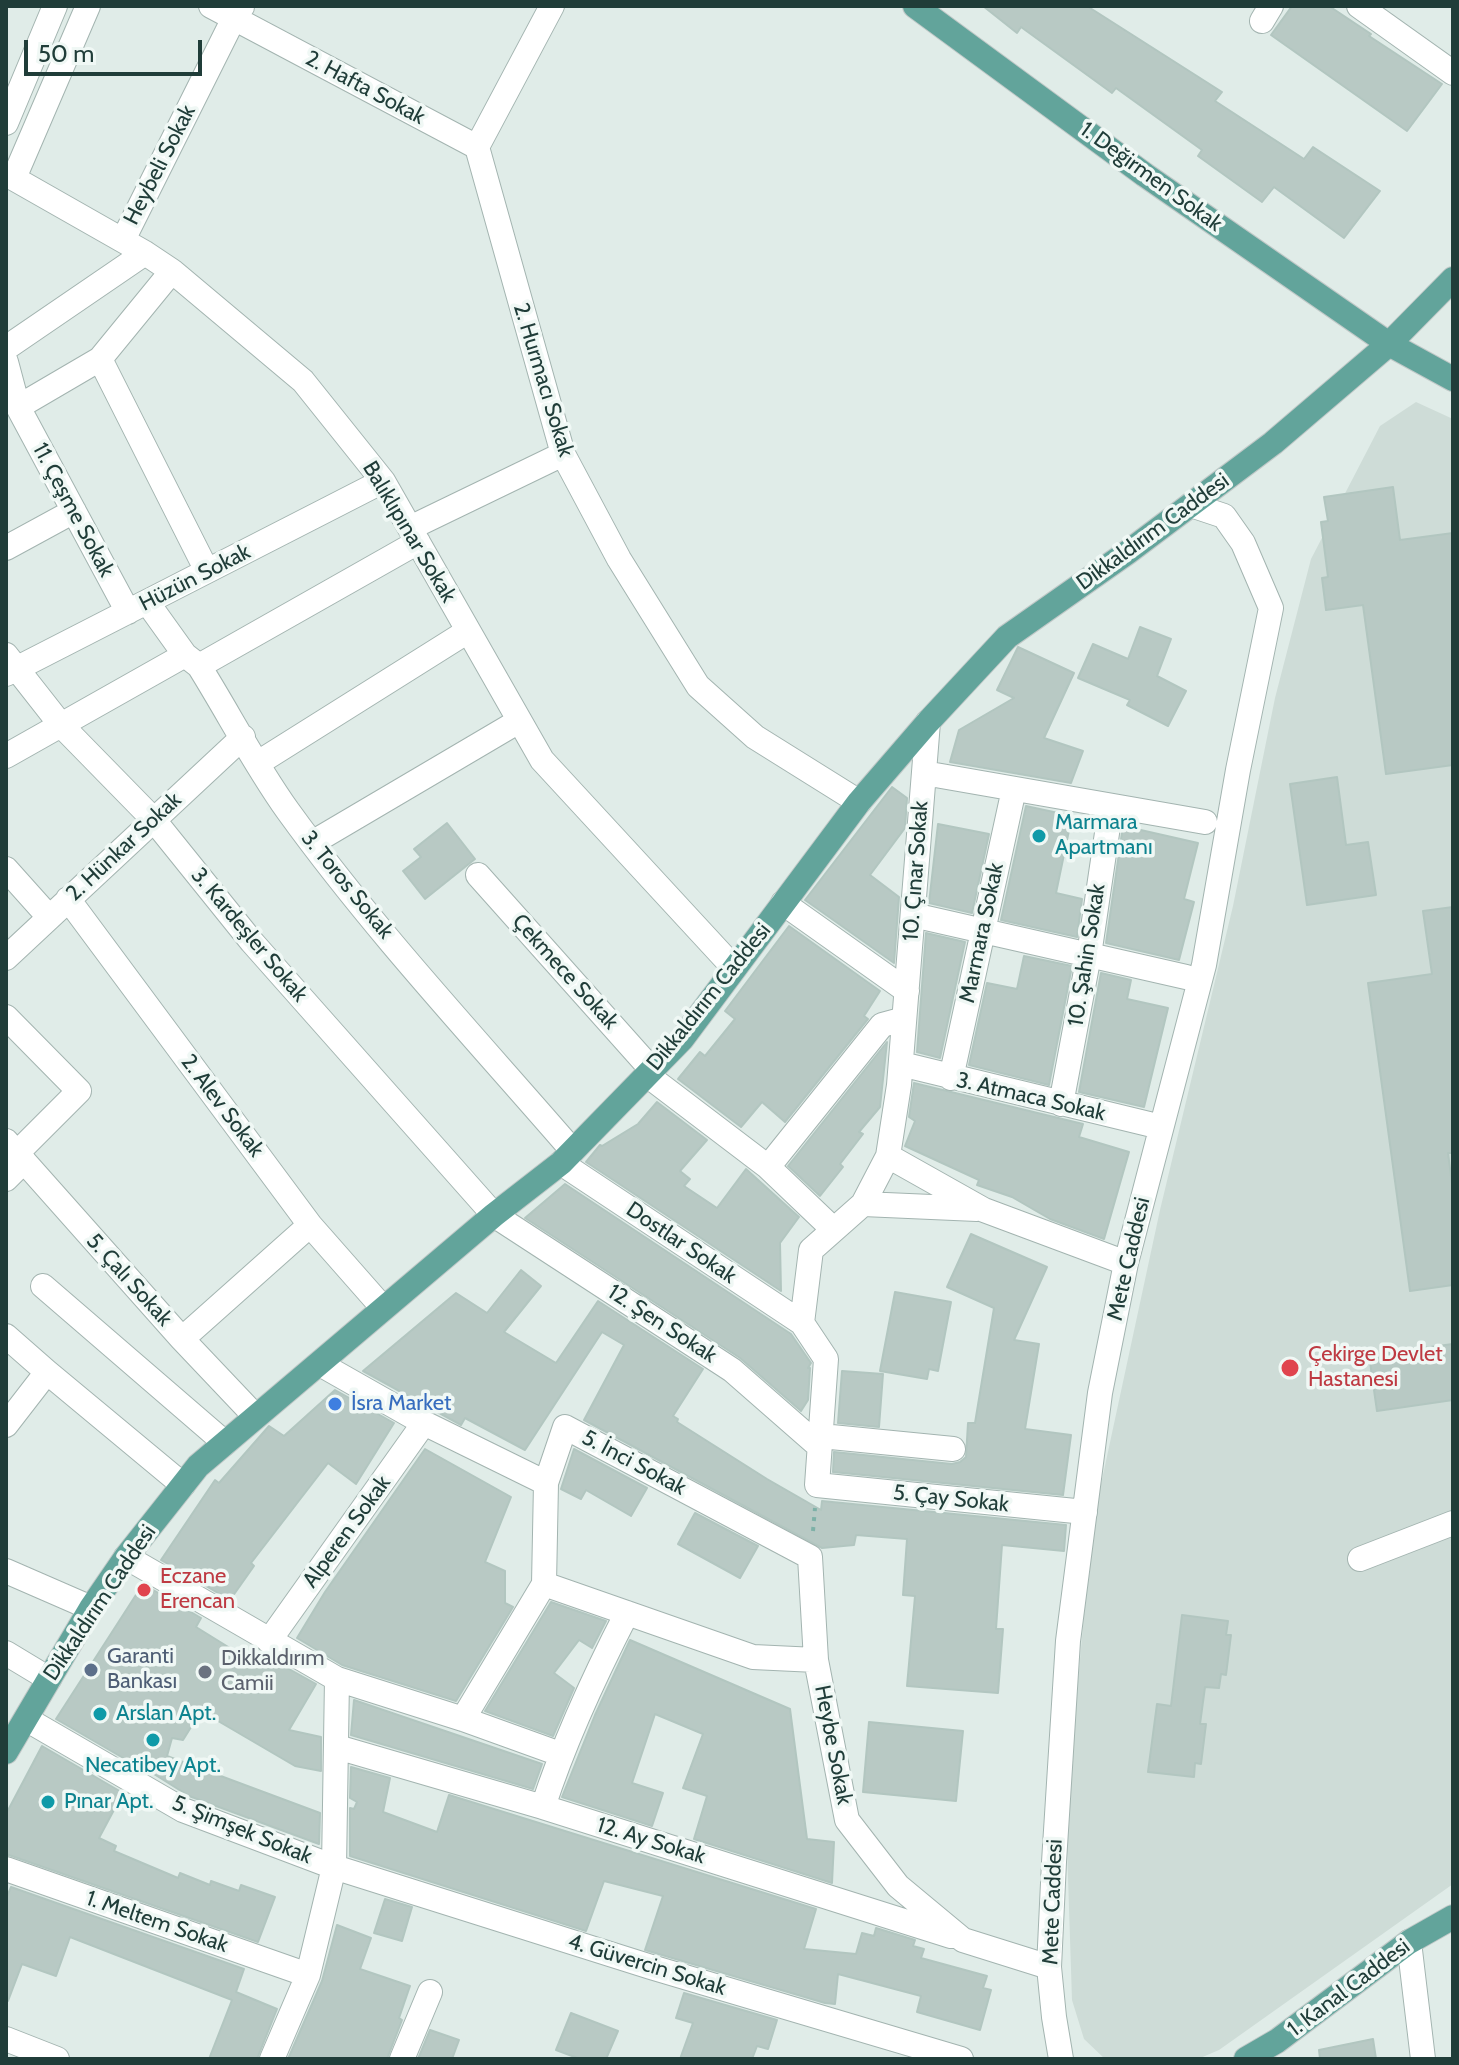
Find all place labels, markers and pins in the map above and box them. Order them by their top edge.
place label: Marmara Apartmanı [1055,810,1153,862]
marker: Marmara Apartmanı [1030,827,1048,845]
place label: Çekirge Devlet Hastanesi [1308,1342,1443,1394]
marker: Çekirge Devlet Hastanesi [1279,1357,1301,1379]
place label: İsra Market [351,1391,451,1417]
marker: İsra Market [326,1395,344,1413]
place label: Eczane Erencan [160,1564,235,1616]
marker: Eczane Erencan [135,1581,153,1599]
place label: Garanti Bankası [107,1644,177,1696]
place label: Dikkaldırım Camii [221,1646,325,1698]
marker: Garanti Bankası [82,1661,100,1679]
marker: Dikkaldırım Camii [196,1663,214,1681]
place label: Arslan Apt. [116,1701,216,1727]
marker: Arslan Apt. [91,1705,109,1723]
marker: Necatibey Apt. [144,1731,162,1749]
place label: Necatibey Apt. [85,1753,221,1779]
place label: Pınar Apt. [64,1789,154,1815]
marker: Pınar Apt. [39,1793,57,1811]

